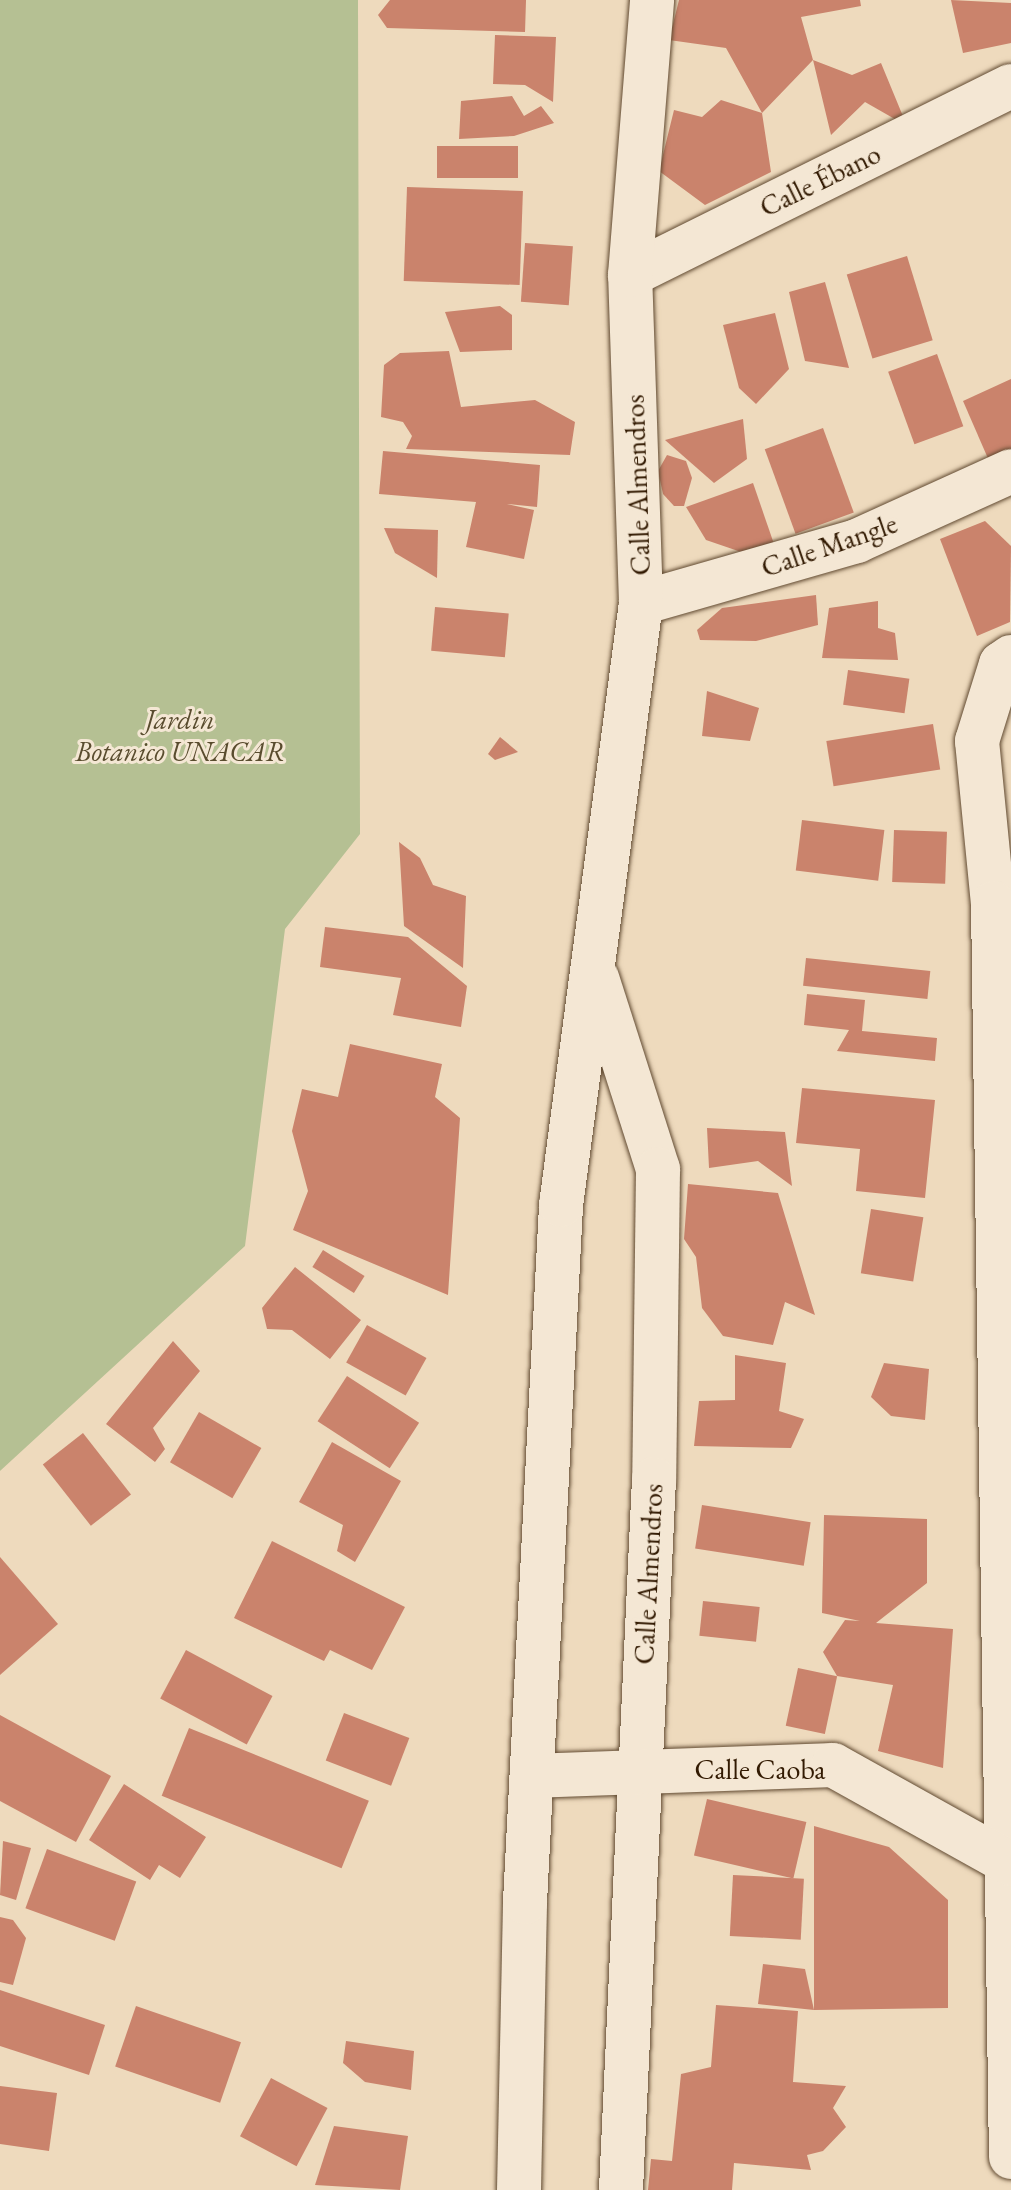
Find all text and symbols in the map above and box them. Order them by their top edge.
street label: Calle Ébano [754,136,886,224]
street label: Calle Almendros [617,394,657,576]
street label: Calle Mangle [757,506,901,584]
park label: Jardin Botanico UNACAR [75,702,285,768]
street label: Calle Almendros [626,1483,670,1665]
street label: Calle Caoba [695,1752,825,1786]

